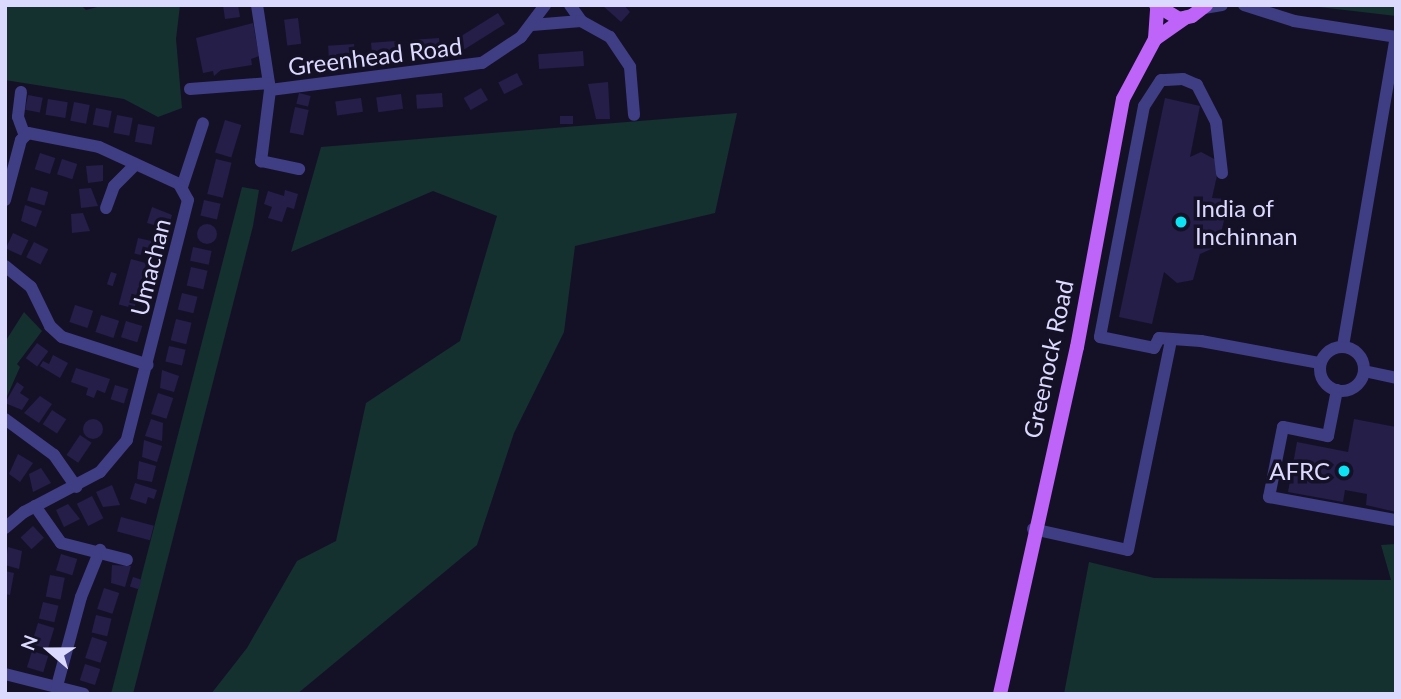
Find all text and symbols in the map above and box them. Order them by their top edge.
street label: Greenhead Road [286,31,464,81]
place label: India of Inchinnan [1195,194,1298,250]
marker: India of Inchinnan [1173,214,1189,230]
street label: Umachan [124,215,176,319]
street label: Greenock Road [1017,277,1079,441]
place label: AFRC [1269,457,1330,485]
marker: AFRC [1336,463,1352,479]
north arrow [14,615,84,685]
text: N [15,632,42,653]

